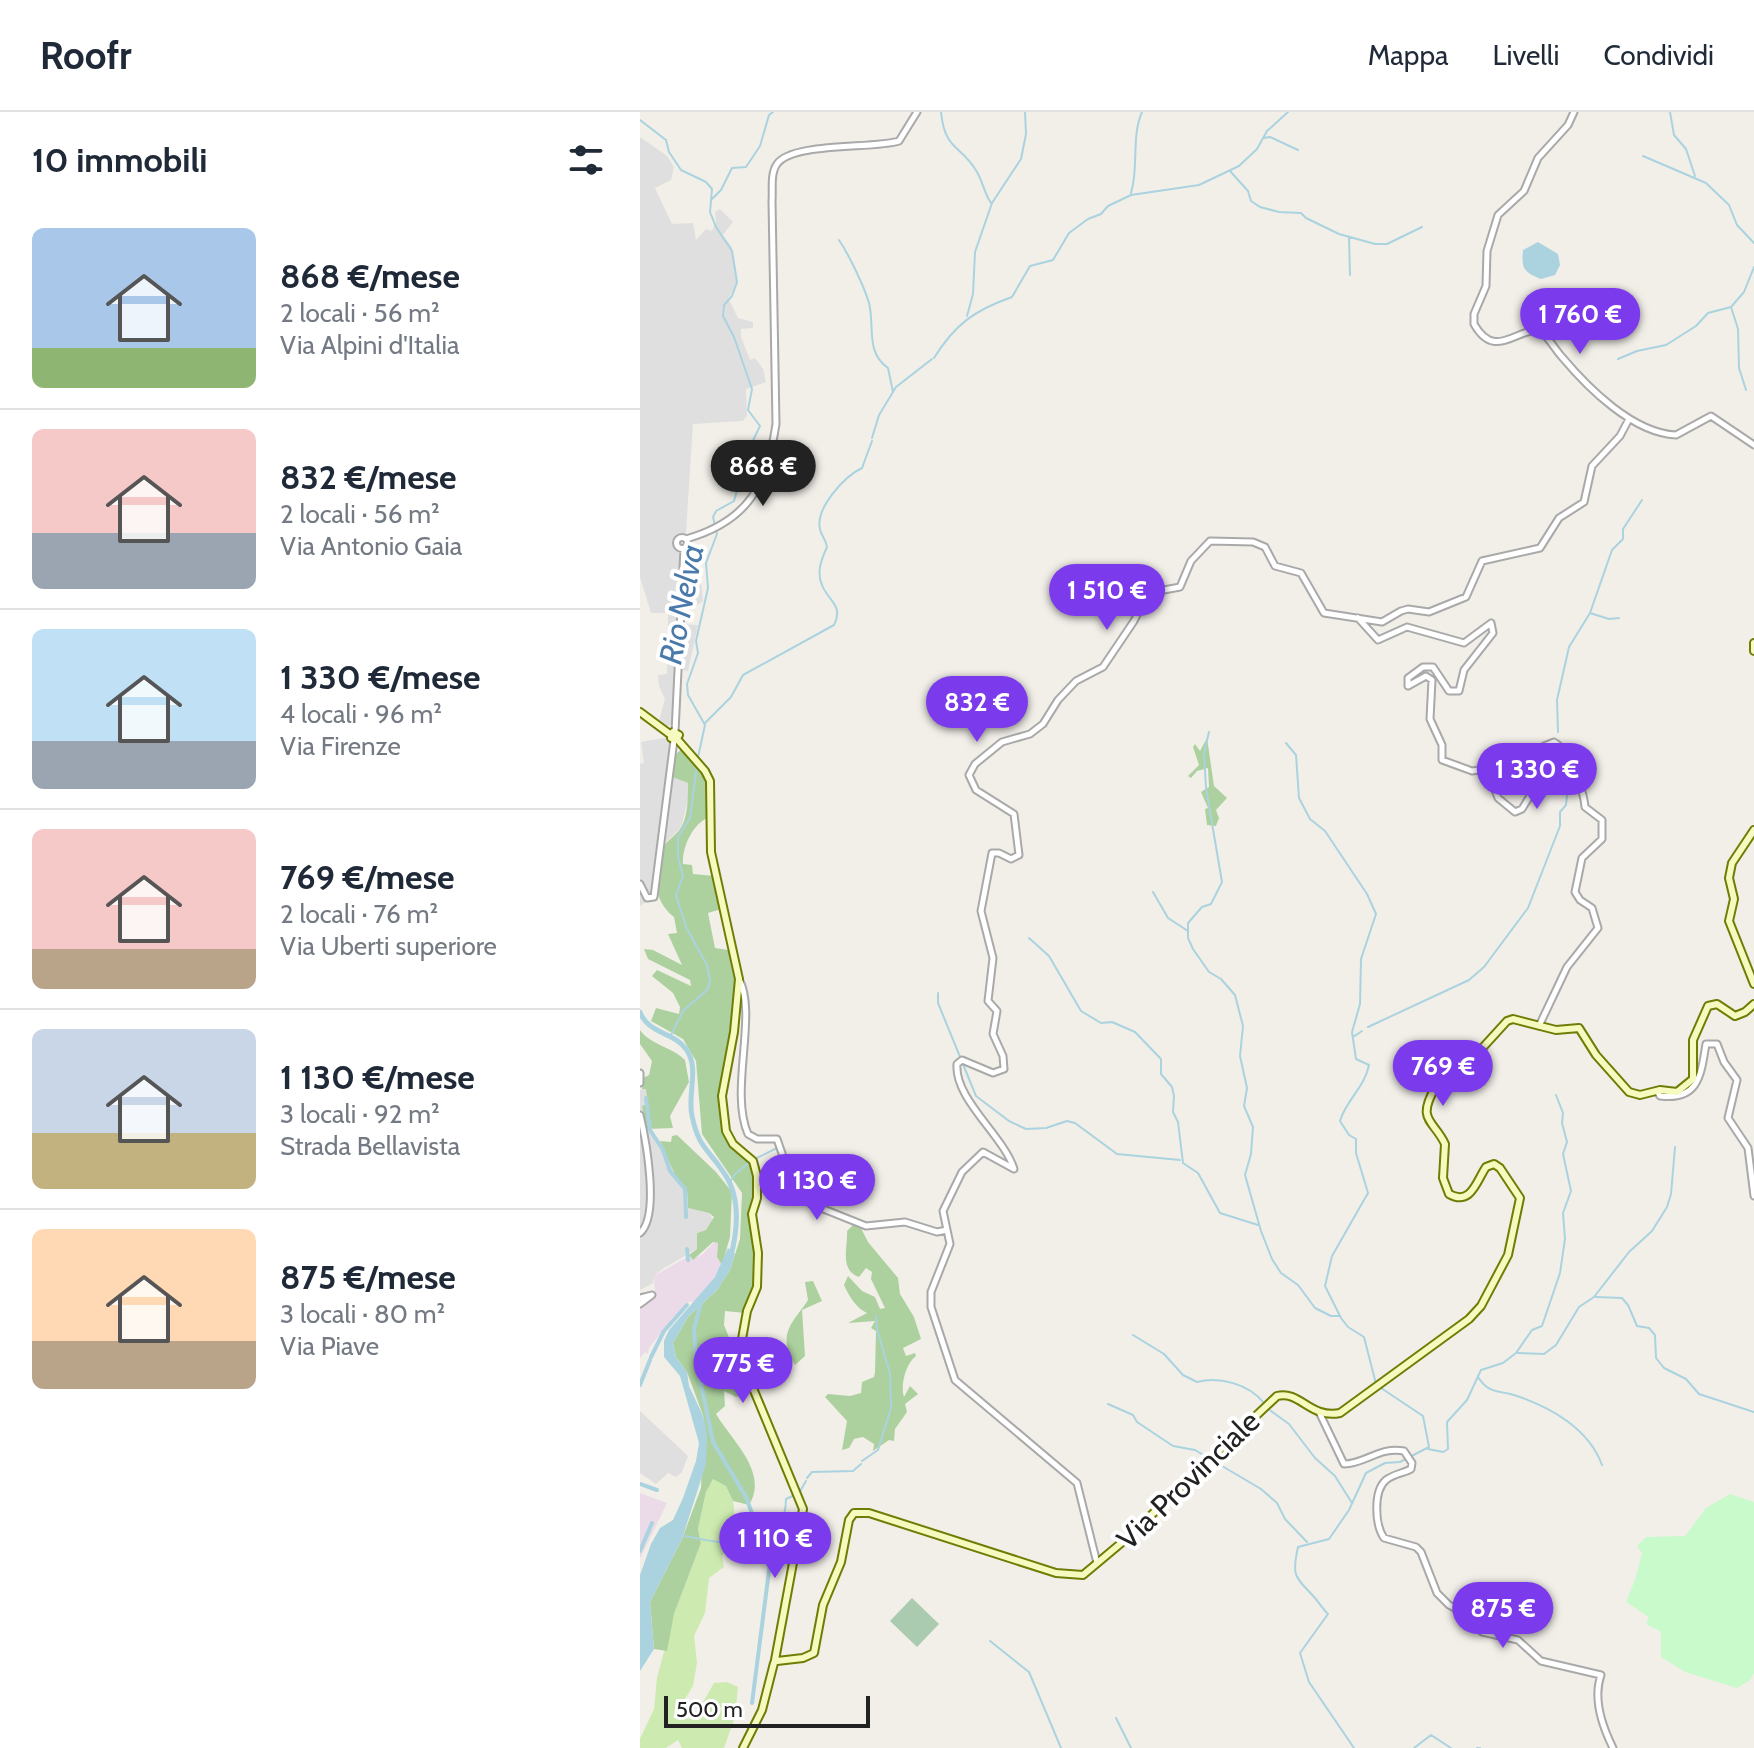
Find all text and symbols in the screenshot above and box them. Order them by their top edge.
text: Roofr [40,32,132,79]
text: Mappa [1368,38,1448,72]
text: Livelli [1492,38,1559,72]
text: Condividi [1603,38,1714,72]
icon: filters [564,138,608,182]
text: 10 immobili [32,139,208,181]
text: 868 €/mese [280,255,460,297]
icon: home [96,260,192,356]
pin: 1 760 € [1506,288,1654,356]
text: 2 locali · 56 m² [280,297,440,329]
text: 1 760 € [1538,298,1622,330]
text: Via Alpini d'Italia [280,329,459,361]
pin: 868 € [707,440,819,508]
text: 868 € [729,450,797,482]
text: 832 €/mese [280,456,457,498]
icon: home [96,461,192,557]
text: 2 locali · 56 m² [280,498,440,530]
text: Via Antonio Gaia [280,530,462,562]
water label: Rio Nelva [650,541,712,667]
pin: 1 510 € [1033,564,1181,632]
text: 1 510 € [1067,574,1147,606]
text: 1 330 €/mese [280,656,481,698]
icon: home [96,661,192,757]
pin: 832 € [921,676,1033,744]
text: 832 € [944,686,1010,718]
text: 4 locali · 96 m² [280,698,442,730]
text: Via Firenze [280,730,401,762]
pin: 1 330 € [1463,743,1611,811]
text: 1 330 € [1495,753,1579,785]
text: 769 €/mese [280,856,455,898]
icon: home [96,861,192,957]
text: 2 locali · 76 m² [280,898,438,930]
text: Via Uberti superiore [280,930,497,962]
pin: 769 € [1387,1040,1499,1108]
text: 769 € [1411,1050,1475,1082]
text: 1 130 €/mese [280,1056,475,1098]
icon: home [96,1061,192,1157]
text: 3 locali · 92 m² [280,1098,440,1130]
text: Strada Bellavista [280,1130,460,1162]
pin: 1 130 € [743,1154,891,1222]
text: 1 130 € [777,1164,857,1196]
text: 875 €/mese [280,1256,456,1298]
icon: home [96,1261,192,1357]
text: 3 locali · 80 m² [280,1298,445,1330]
text: Via Piave [280,1330,379,1362]
pin: 775 € [687,1337,799,1405]
text: 775 € [712,1347,775,1379]
street label: Via Provinciale [1109,1403,1267,1557]
pin: 1 110 € [701,1512,849,1580]
text: 1 110 € [737,1522,813,1554]
pin: 875 € [1447,1582,1559,1650]
text: 875 € [1470,1592,1536,1624]
scale bar [664,1692,870,1728]
text: 500 m [676,1696,743,1723]

